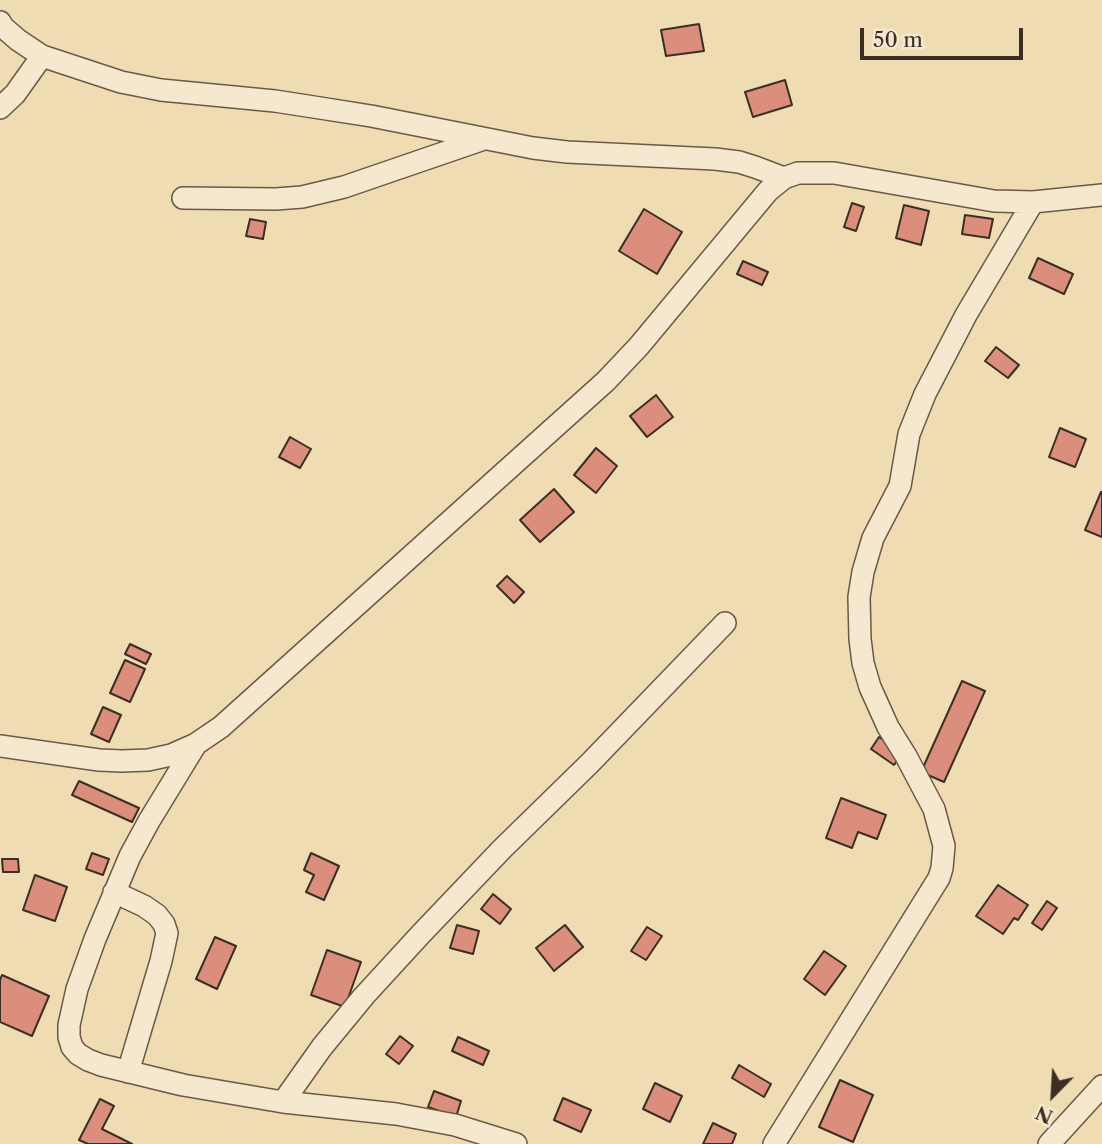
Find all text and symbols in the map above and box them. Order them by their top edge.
scale bar [864,14,1027,58]
text: 50 m [873,27,923,52]
north arrow [1018,1060,1088,1130]
text: N [1032,1101,1056,1129]

